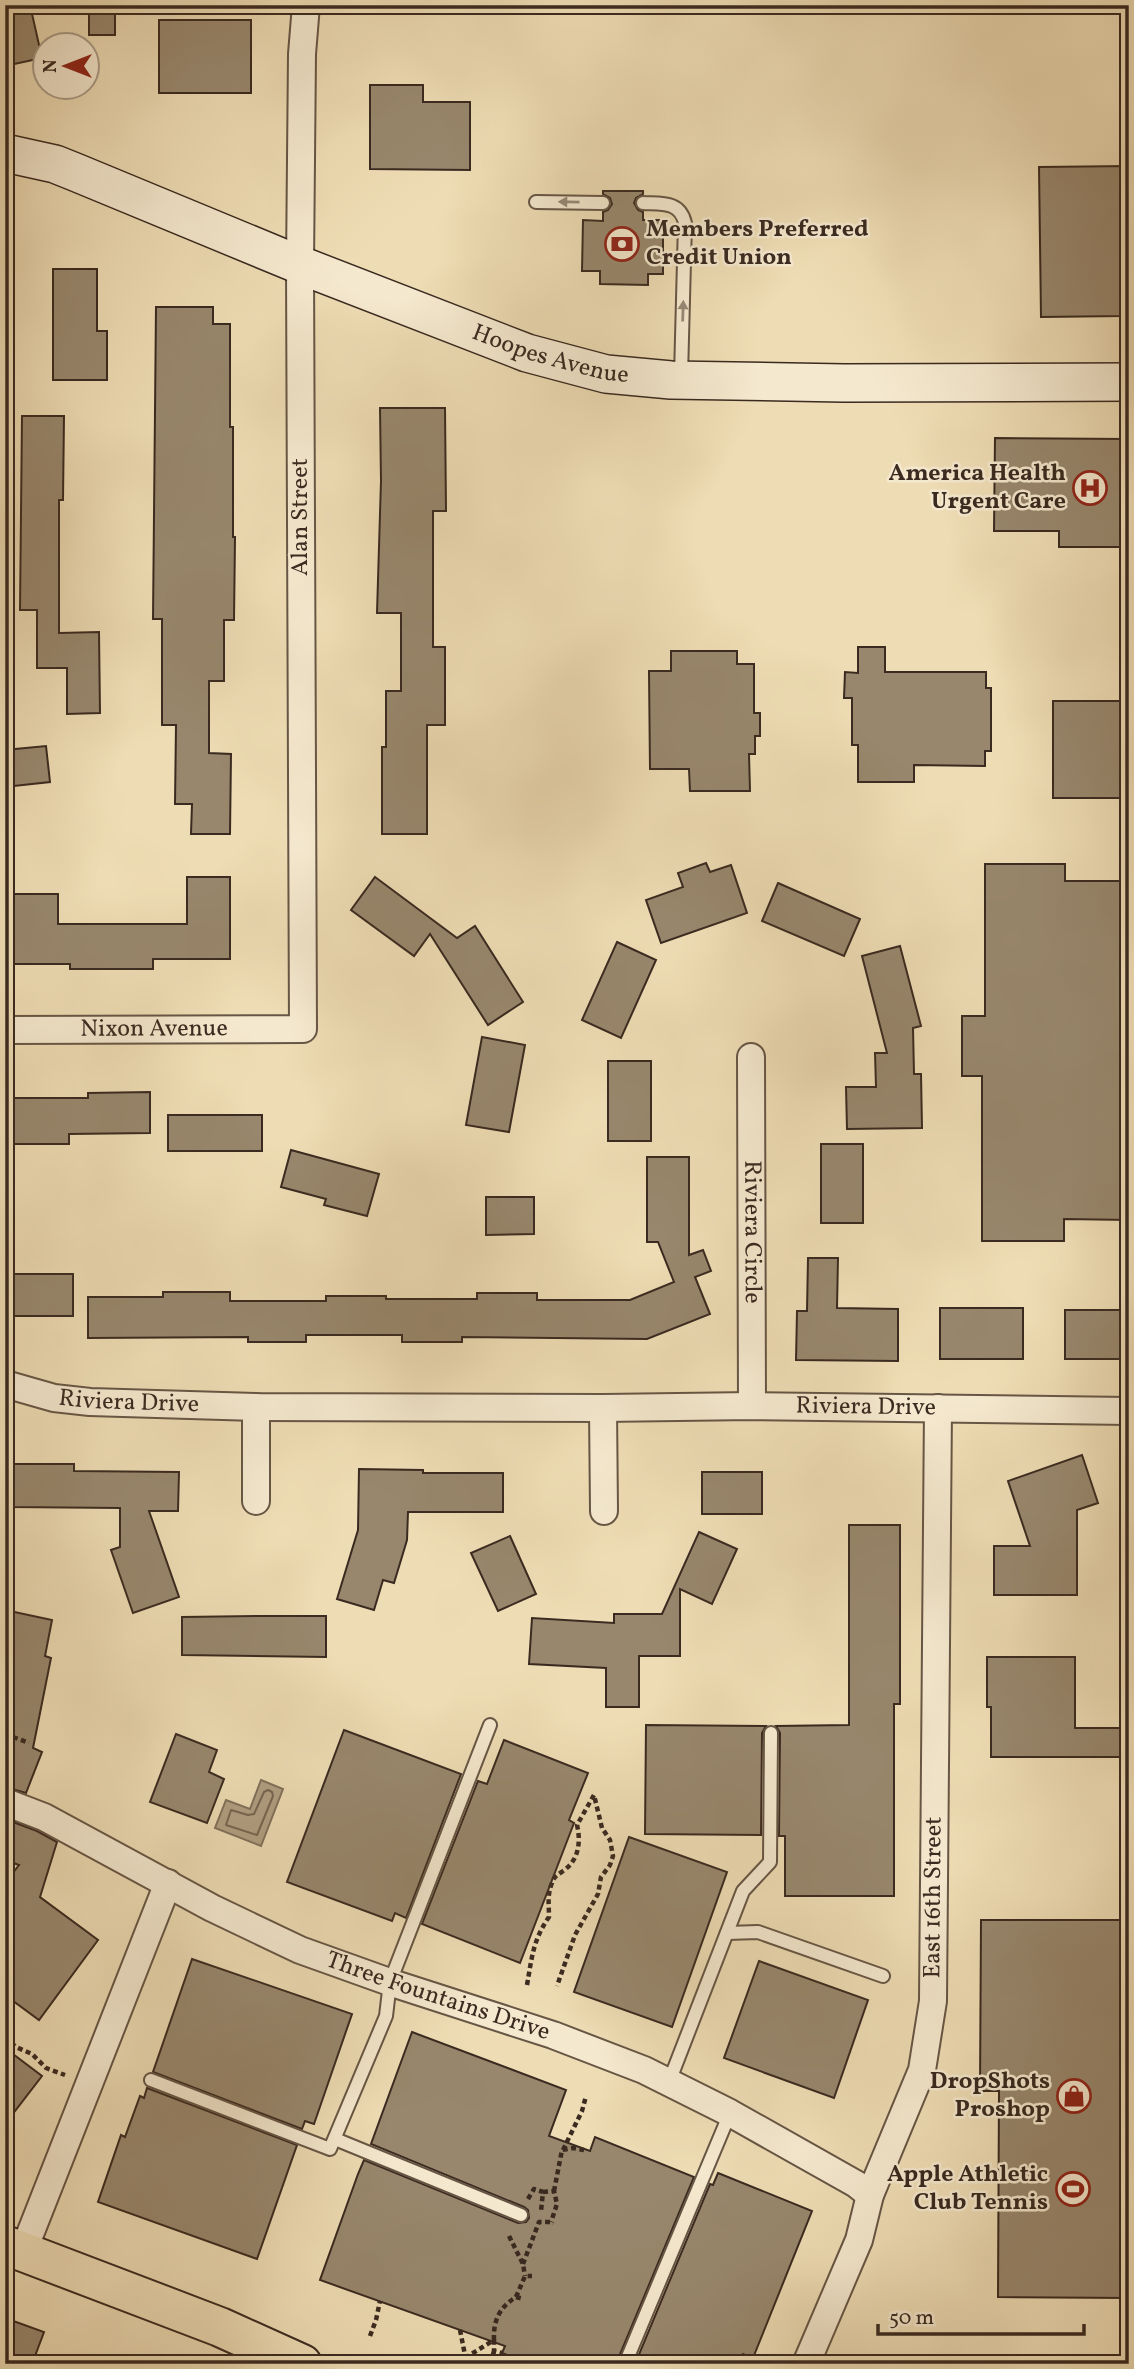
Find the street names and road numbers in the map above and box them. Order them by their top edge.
street label: Hoopes Avenue [467,316,630,393]
street label: Alan Street [284,458,318,576]
street label: Nixon Avenue [80,1012,228,1047]
street label: Riviera Circle [734,1160,769,1304]
street label: Riviera Drive [57,1382,200,1422]
street label: Riviera Drive [795,1390,936,1425]
street label: East 16th Street [916,1816,952,1979]
street label: Three Fountains Drive [321,1944,554,2050]

